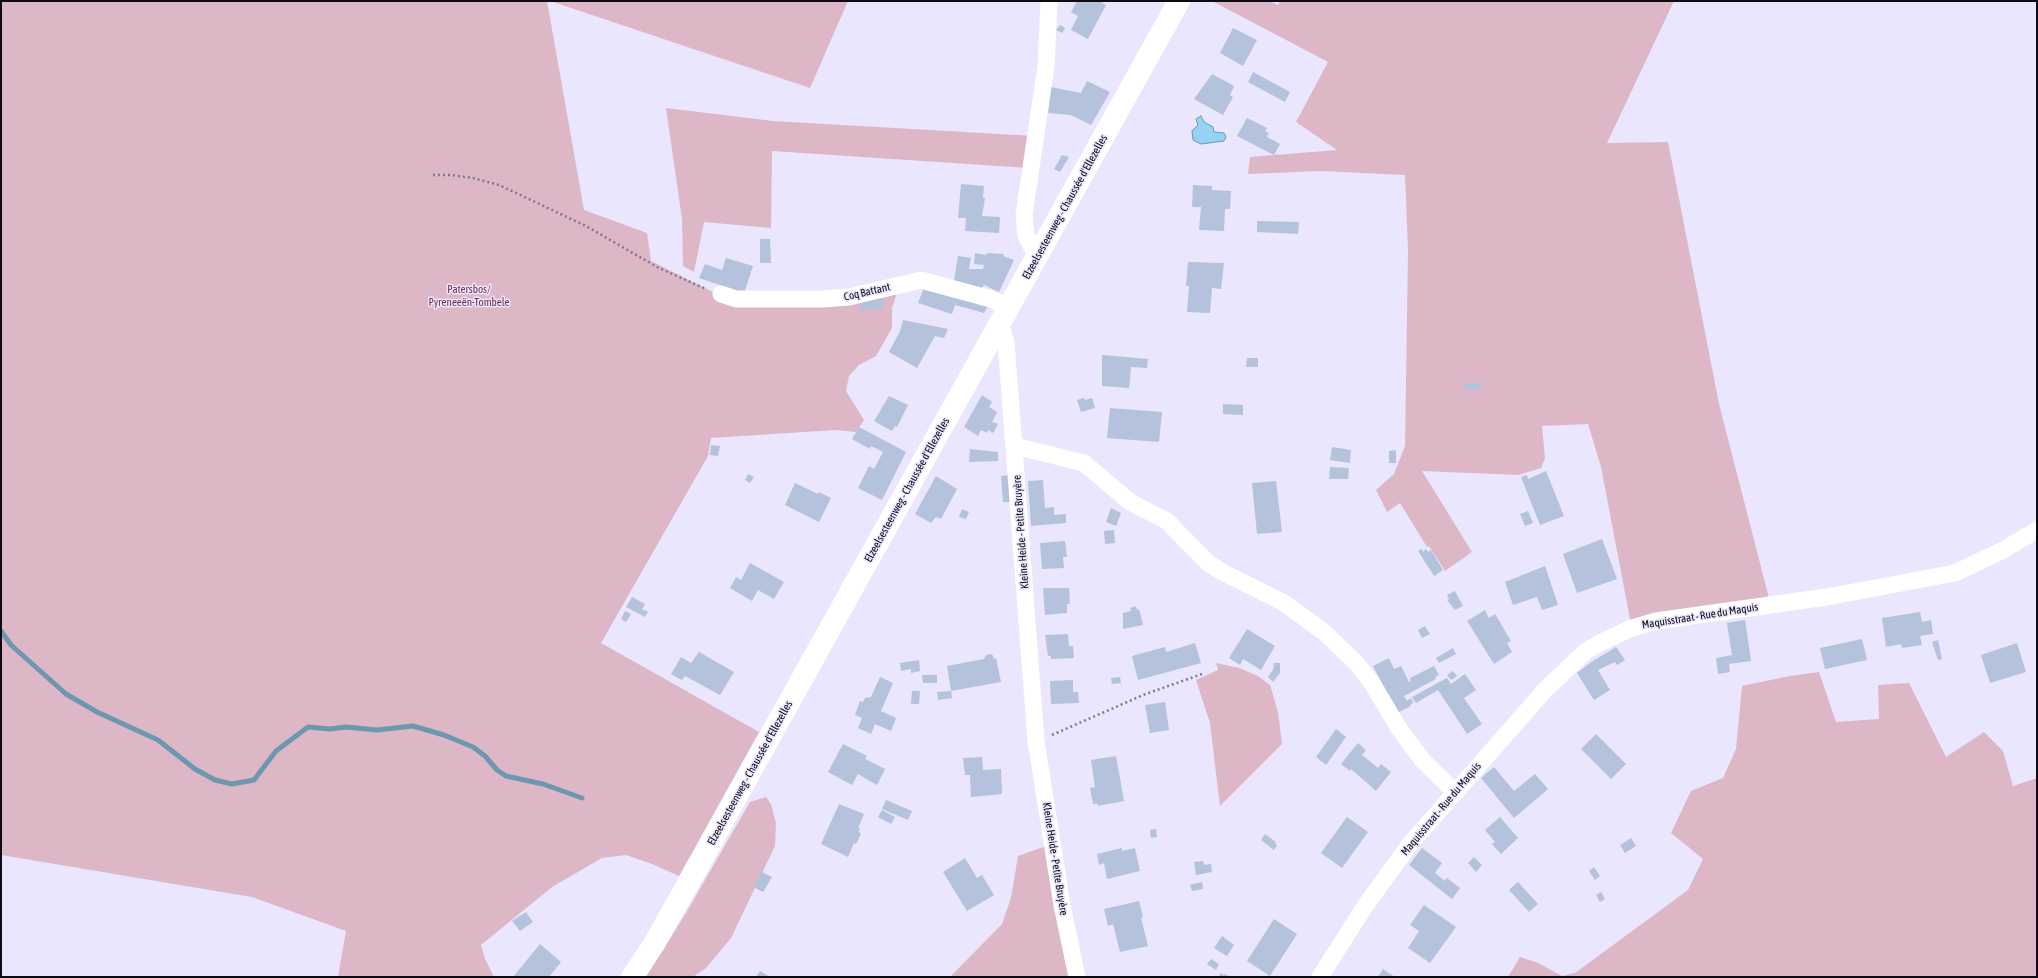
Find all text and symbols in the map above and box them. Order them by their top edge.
street label: Elzeelsesteenweg - Chaussée d'Ellezelles [1020,132,1110,282]
street label: Coq Battant [843,280,891,304]
park label: Patersbos/ Pyreneeën-Tombele [428,283,510,309]
street label: Elzeelsesteenweg - Chaussée d'Ellezelles [862,415,952,565]
street label: Kleine Heide - Petite Bruyère [1010,474,1032,590]
street label: Maquisstraat - Rue du Maquis [1641,600,1759,632]
street label: Elzeelsesteenweg - Chaussée d'Ellezelles [705,698,795,848]
street label: Maquisstraat - Rue du Maquis [1398,760,1484,858]
street label: Kleine Heide - Petite Bruyère [1040,801,1070,917]

